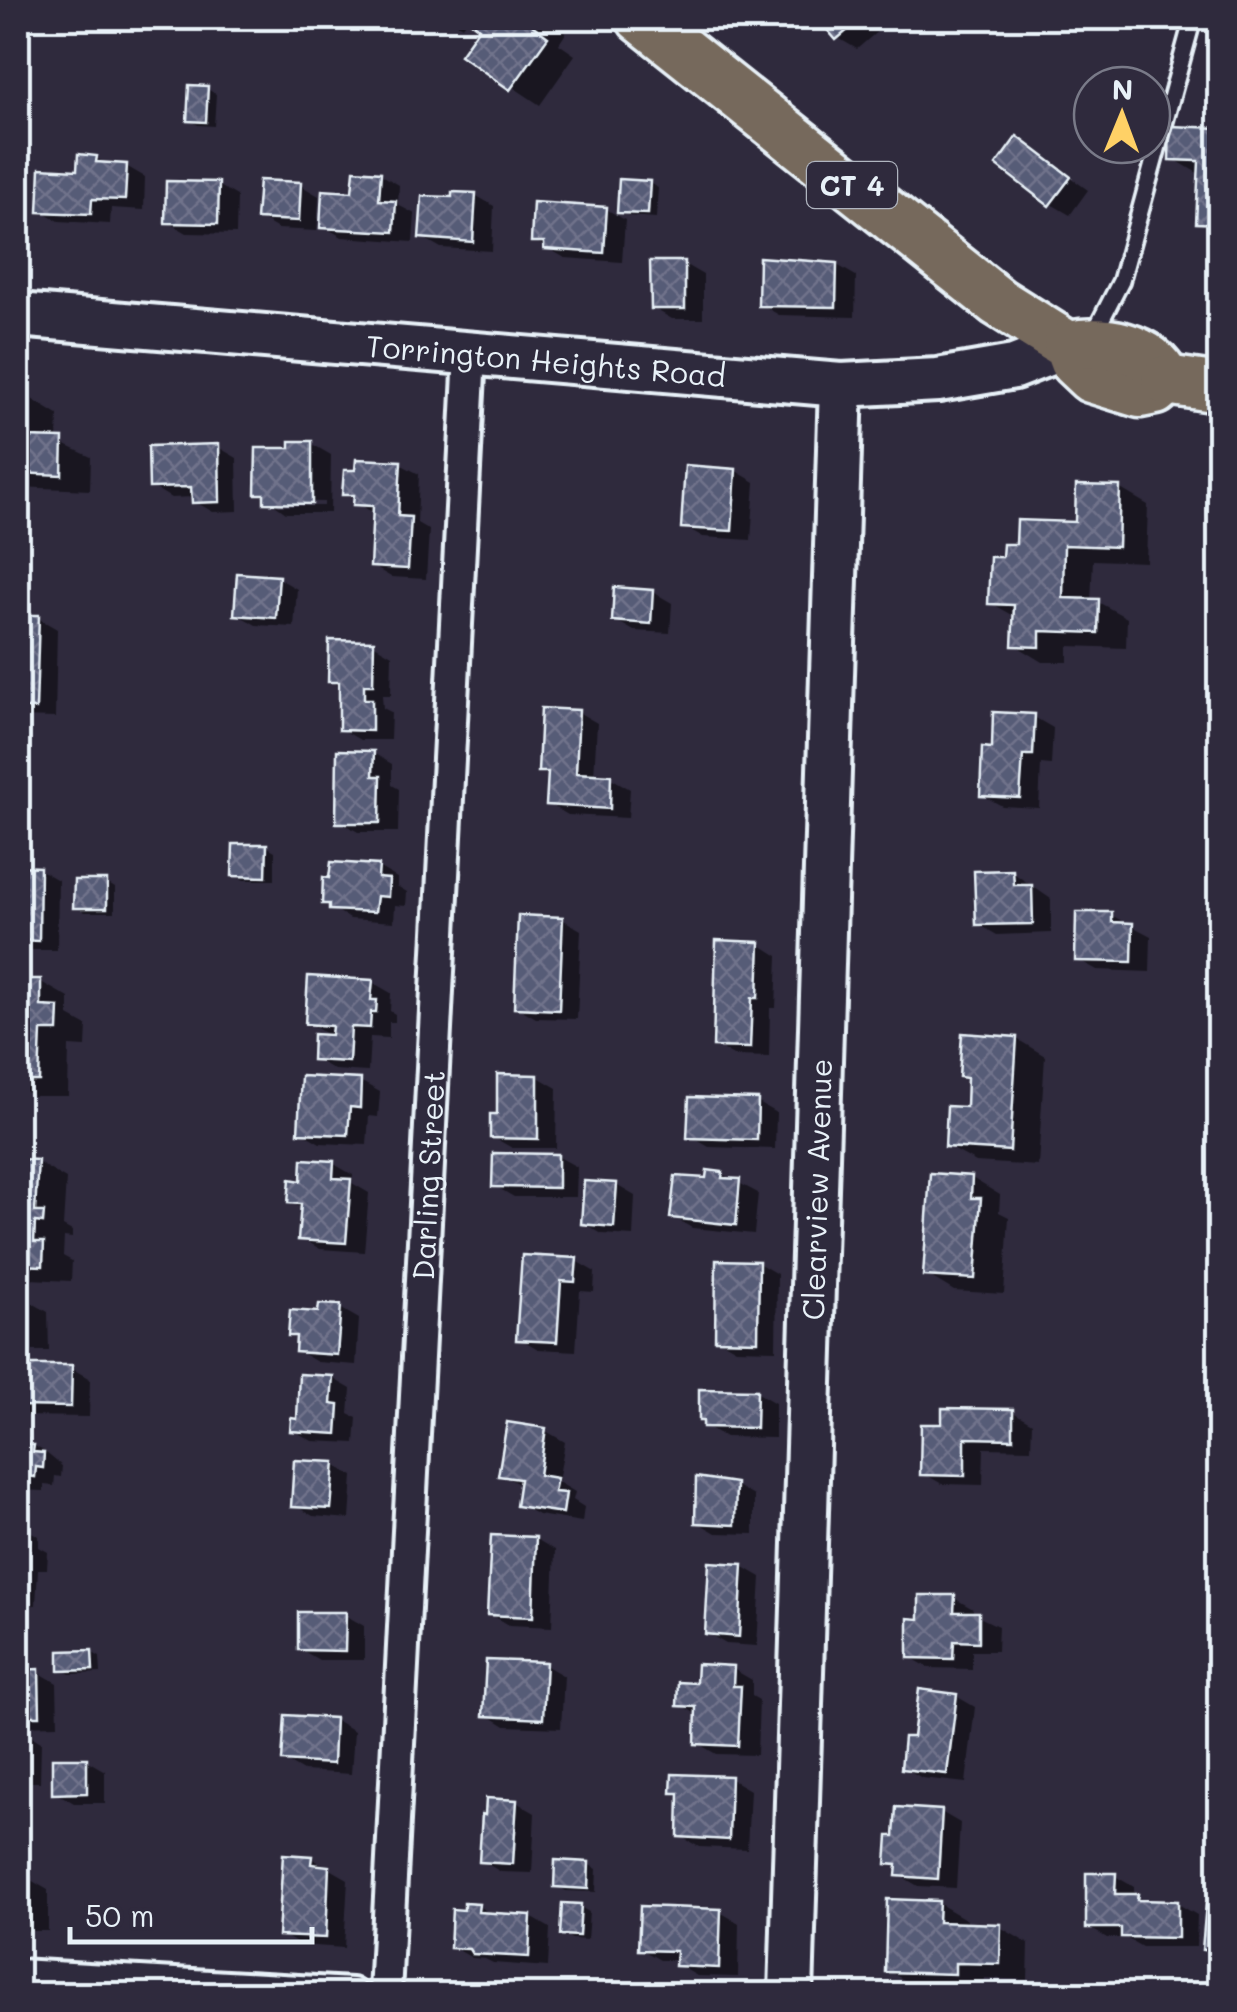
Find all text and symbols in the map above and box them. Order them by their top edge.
north arrow [1072,65,1172,165]
text: N [1112,71,1133,107]
road number: CT 4 [807,162,897,208]
street label: Torrington Heights Road [365,325,728,395]
street label: Clearview Avenue [792,1058,840,1321]
street label: Darling Street [402,1069,453,1281]
scale bar [70,1882,312,1944]
text: 50 m [85,1895,155,1935]

